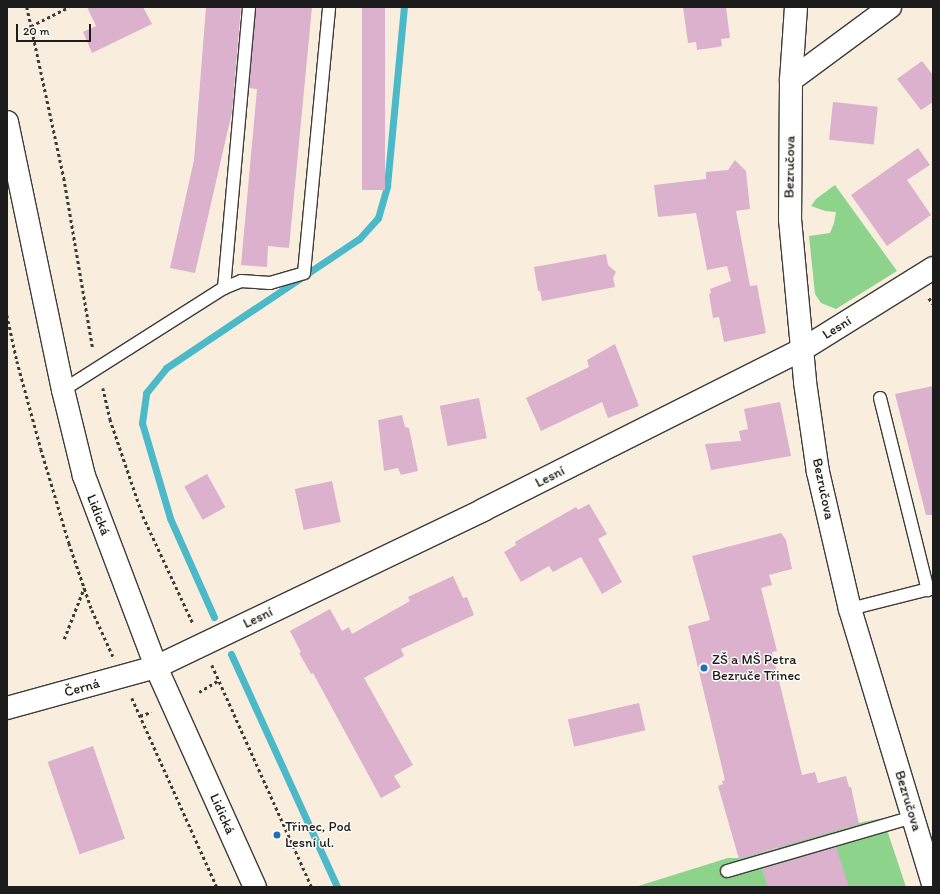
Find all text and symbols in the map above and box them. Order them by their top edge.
scale bar [18,16,93,42]
text: 20 m [23,24,50,38]
street label: Bezručova [781,136,799,198]
street label: Lesní [819,313,855,343]
street label: Bezručova [808,457,838,521]
street label: Lesní [532,462,568,492]
street label: Lidická [82,492,114,538]
street label: Lesní [240,604,276,632]
place label: ZŠ a MŠ Petra Bezruče Třinec [712,652,800,684]
marker: ZŠ a MŠ Petra Bezruče Třinec [699,663,709,673]
street label: Černá [62,675,102,701]
street label: Bezručova [891,769,925,833]
street label: Lidická [206,791,238,837]
place label: Třinec, Pod Lesní ul. [285,819,351,852]
marker: Třinec, Pod Lesní ul. [272,830,282,840]

